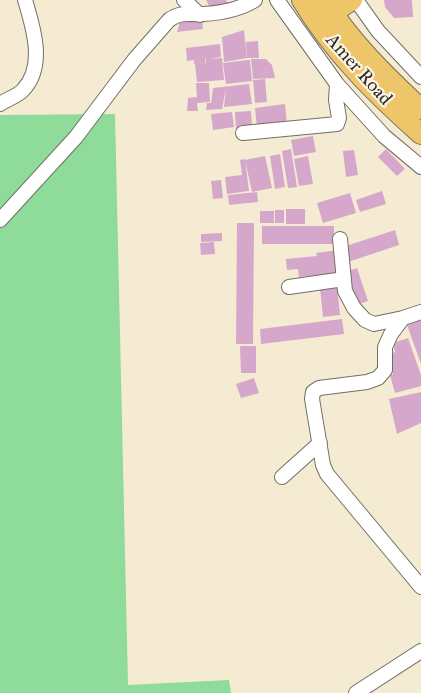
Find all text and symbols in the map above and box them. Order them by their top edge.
street label: Amer Road [320,30,396,110]

